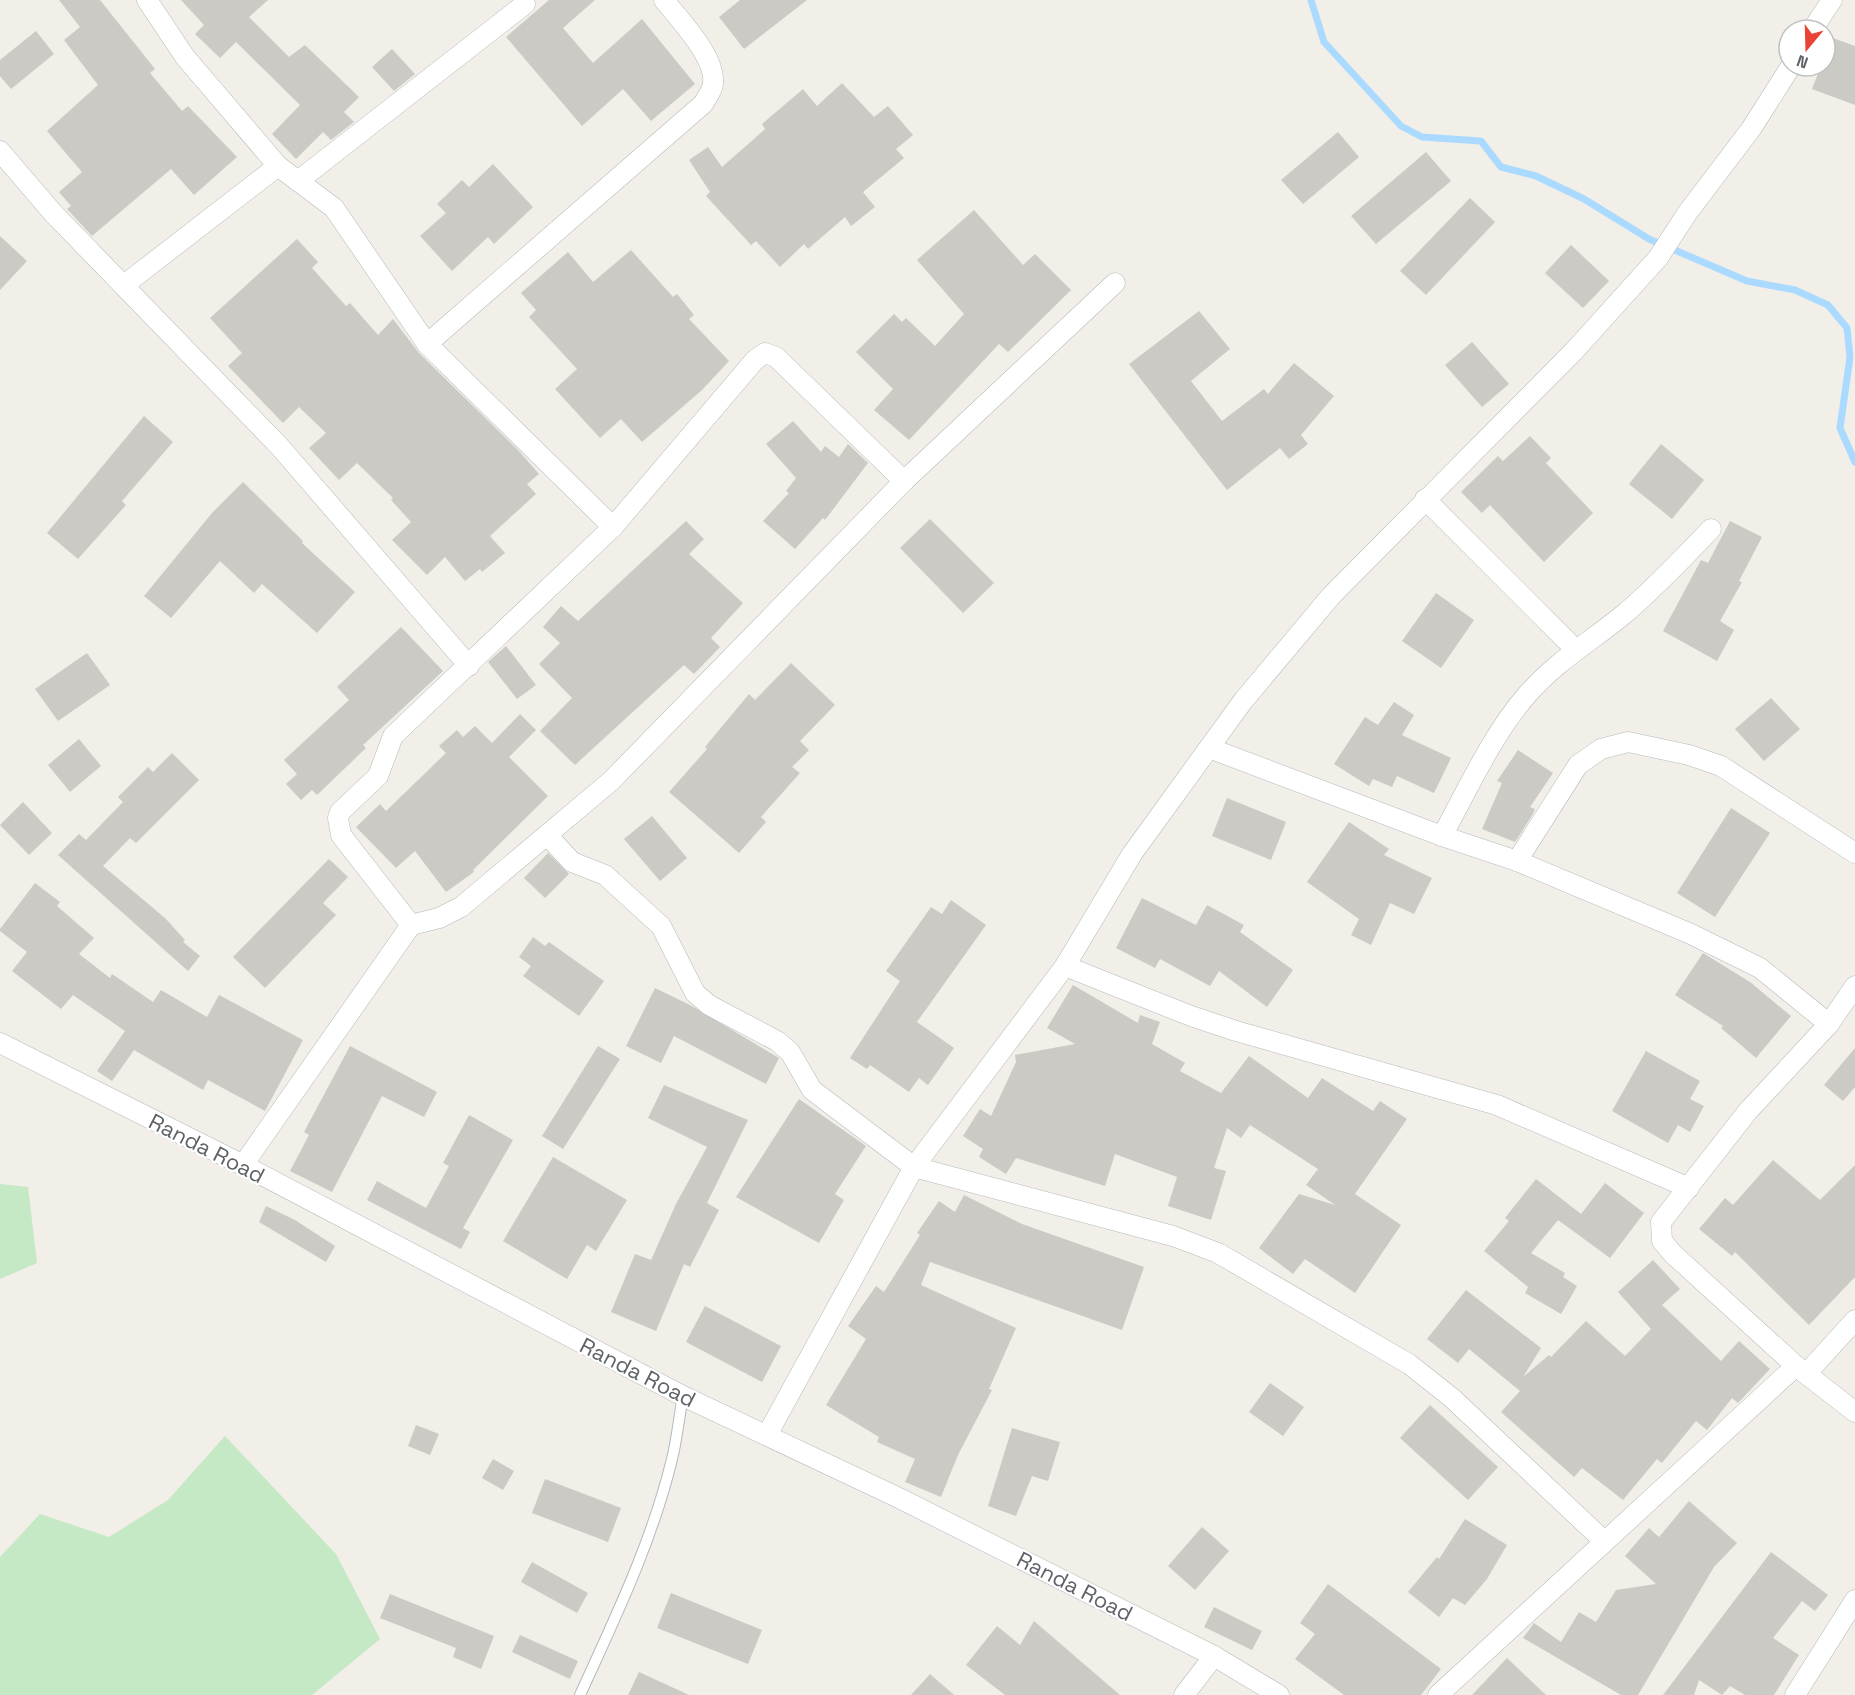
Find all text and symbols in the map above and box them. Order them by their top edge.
north arrow [1777,18,1837,78]
text: N [1794,50,1811,73]
street label: Randa Road [144,1107,270,1189]
street label: Randa Road [575,1331,701,1413]
street label: Randa Road [1012,1545,1138,1627]

